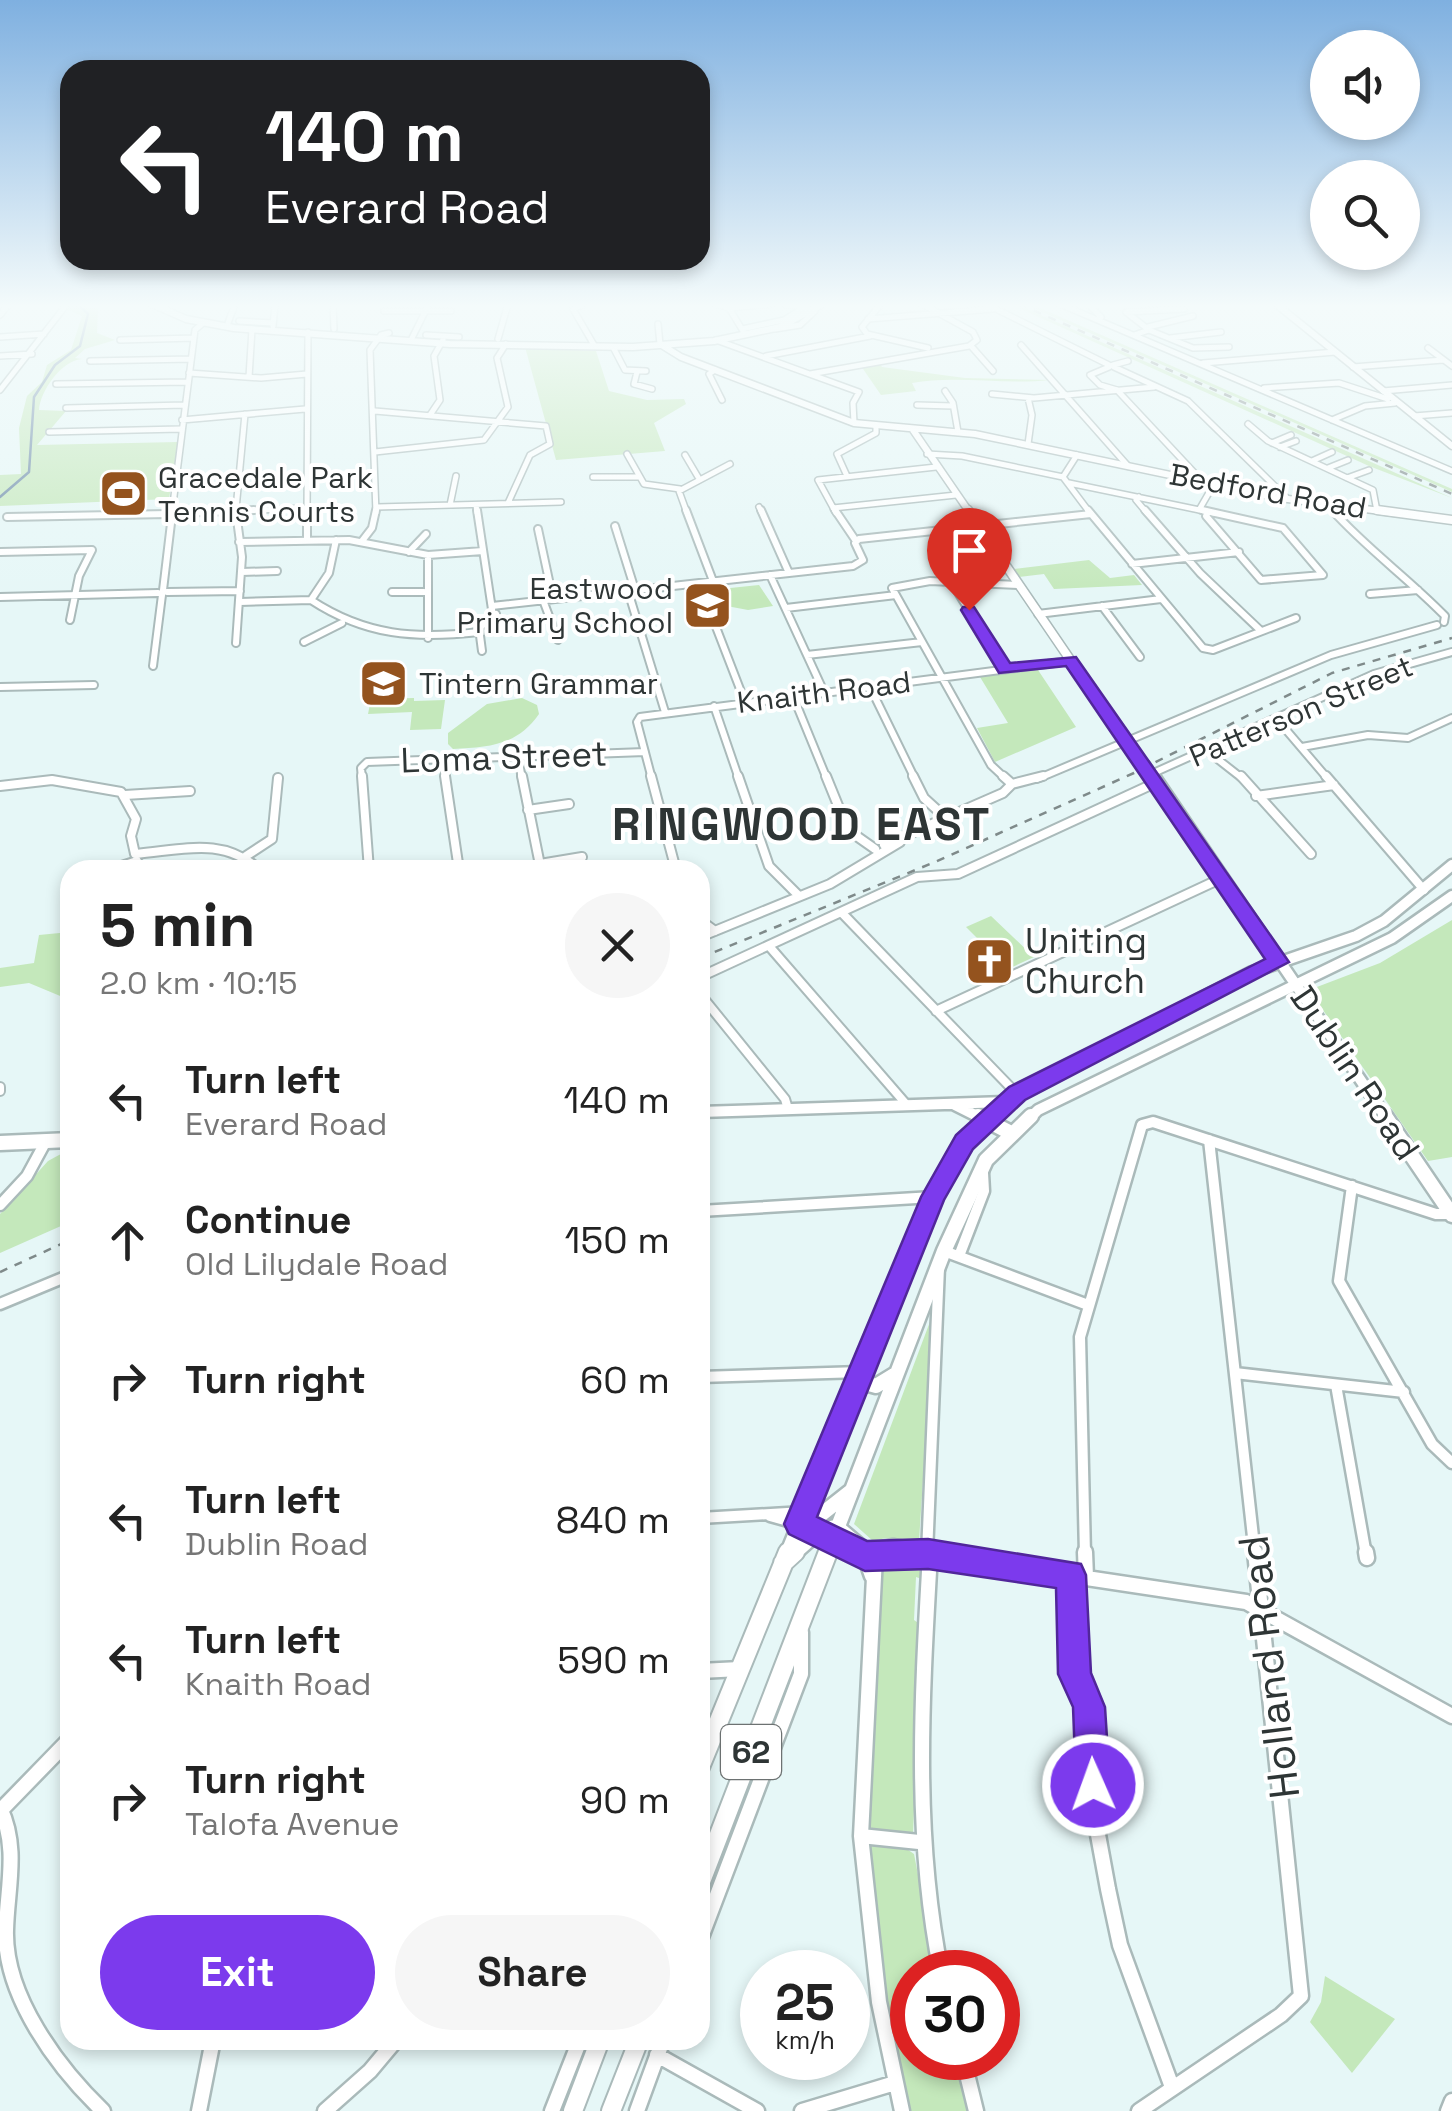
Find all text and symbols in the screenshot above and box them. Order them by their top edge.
map controls [1310,30,1420,270]
button: sound [1310,30,1420,140]
text: 140 m [265,92,464,181]
icon: left [100,100,230,230]
button: search [1310,160,1420,270]
text: Everard Road [265,179,550,236]
street label: Bedford Road [1166,454,1370,528]
place label: Gracedale Park Tennis Courts [158,458,373,531]
sports icon: Gracedale Park Tennis Courts [97,468,149,520]
pin [927,508,1012,611]
icon: arrive [942,523,997,578]
place label: Eastwood Primary School [457,569,673,642]
school or university icon: Eastwood Primary School [682,579,734,631]
street label: Patterson Street [1183,646,1419,776]
school or university icon: Tintern Grammar [358,657,410,709]
street label: Knaith Road [735,662,913,722]
place label: Tintern Grammar [419,664,658,703]
street label: Loma Street [400,731,608,783]
district label: RINGWOOD EAST [612,796,992,853]
text: 5 min [100,887,255,964]
button: close [565,893,670,998]
place label: Uniting Church [1025,919,1147,1003]
church icon: Uniting Church [964,935,1016,987]
text: 2.0 km · 10:15 [100,963,297,1003]
street label: Dublin Road [1281,978,1429,1168]
text: Turn left [185,1056,341,1104]
icon: left [100,1073,155,1128]
text: 140 m [564,1076,670,1124]
text: Everard Road [185,1104,387,1144]
text: Continue [185,1196,351,1244]
icon: ahead [100,1213,155,1268]
text: 150 m [565,1216,670,1264]
text: Old Lilydale Road [185,1244,448,1284]
icon: right [100,1353,155,1408]
text: Turn right [185,1356,366,1404]
text: 60 m [580,1356,670,1404]
text: Turn left [185,1476,341,1524]
icon: left [100,1493,155,1548]
text: 840 m [556,1496,670,1544]
text: Dublin Road [185,1524,368,1564]
street label: Holland Road [1227,1532,1311,1802]
text: Turn left [185,1616,341,1664]
icon: left [100,1633,155,1688]
text: 590 m [557,1636,670,1684]
text: Knaith Road [185,1664,371,1704]
road number: 62 [721,1725,781,1779]
position arrow [1041,1733,1145,1837]
text: Turn right [185,1756,366,1804]
icon: right [100,1773,155,1828]
text: 90 m [580,1776,670,1824]
text: Talofa Avenue [185,1804,399,1844]
button: Exit [100,1915,375,2030]
button: Share [395,1915,670,2030]
speed limit sign: 30 [890,1950,1020,2080]
text: 25 [775,1971,835,2035]
text: km/h [775,2024,835,2056]

